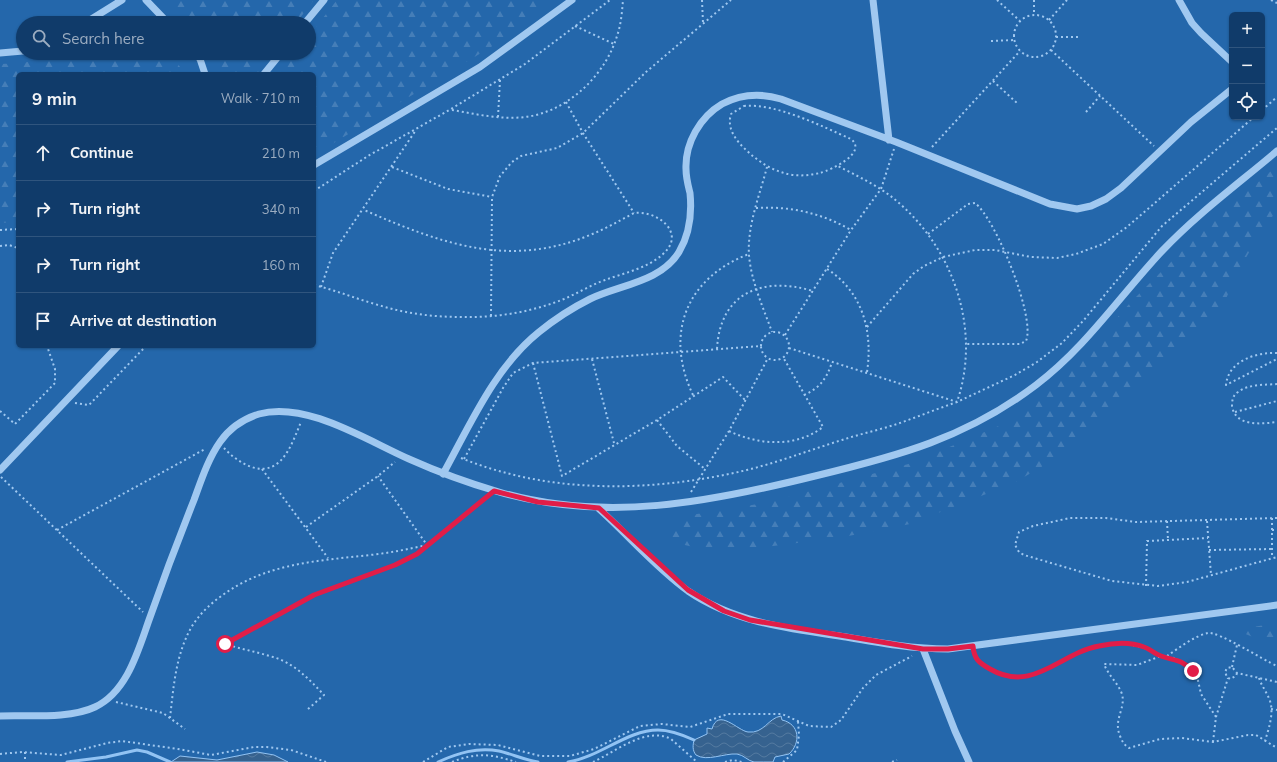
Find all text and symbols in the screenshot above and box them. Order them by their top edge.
map controls [1229,12,1265,120]
button: + [1229,12,1265,48]
search box [16,16,316,60]
icon: search [30,27,52,49]
text: Search here [62,29,144,48]
button: − [1229,48,1265,84]
button: locate [1229,84,1265,120]
text: 9 min [32,88,77,109]
text: Walk · 710 m [221,90,300,106]
icon: ahead [32,142,54,164]
text: Continue [70,143,133,162]
text: 210 m [262,145,300,161]
icon: right [32,198,54,220]
text: Turn right [70,199,140,218]
text: 340 m [262,201,300,217]
icon: right [32,254,54,276]
text: Turn right [70,255,140,274]
text: 160 m [262,257,300,273]
icon: arrive [32,310,54,332]
text: Arrive at destination [70,311,217,330]
route start [216,635,234,653]
route end [1184,662,1202,680]

